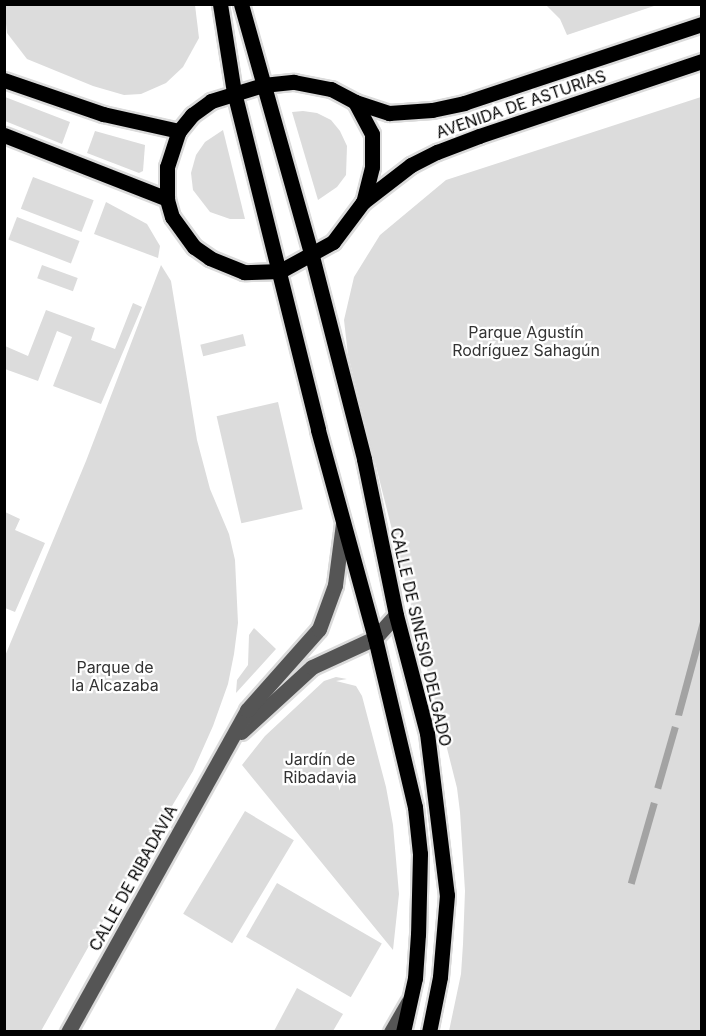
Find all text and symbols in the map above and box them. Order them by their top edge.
street label: AVENIDA DE ASTURIAS [433,66,609,142]
park label: Parque Agustín Rodríguez Sahagún [452,322,600,360]
street label: CALLE DE SINESIO DELGADO [386,526,456,748]
park label: Parque de la Alcazaba [71,657,159,695]
park label: Jardín de Ribadavia [283,749,357,787]
street label: CALLE DE RIBADAVIA [85,802,181,954]

